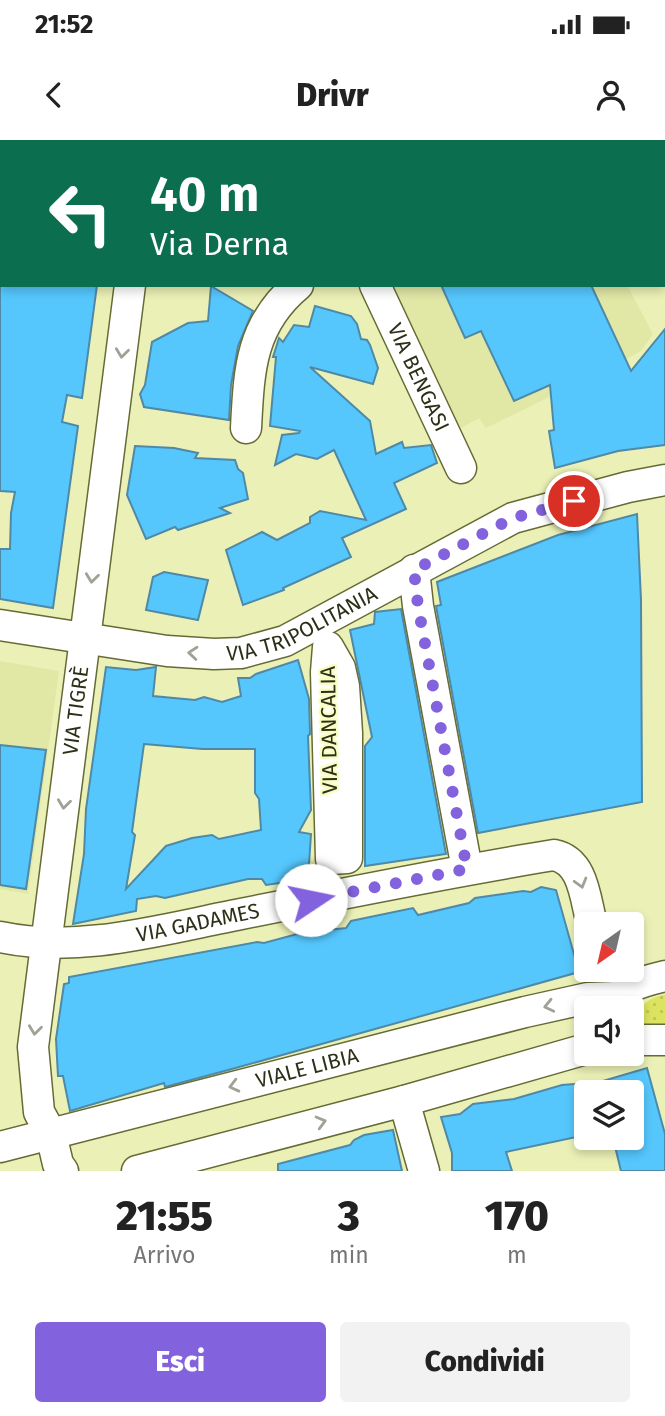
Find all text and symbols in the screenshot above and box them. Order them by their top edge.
text: 21:52 [35,9,93,40]
icon: back [35,76,73,114]
text: Drivr [296,76,369,114]
icon: person [592,76,630,114]
text: 40 m [150,165,259,224]
icon: left [35,168,126,259]
text: Via Derna [150,225,289,263]
street label: VIA BENGASI [382,319,455,436]
one-way arrow [114,347,129,359]
pin [544,471,604,531]
icon: arrive [555,482,593,520]
one-way arrow [85,573,100,584]
street label: VIA TRIPOLITANIA [226,581,382,667]
one-way arrow [188,646,199,661]
street label: VIA TIGRÈ [57,664,94,757]
street label: VIA DANCALIA [315,666,343,794]
one-way arrow [57,798,72,810]
position arrow [274,863,348,937]
one-way arrow [573,877,587,889]
street label: VIA GADAMES [134,898,262,948]
north arrow [574,912,644,982]
map controls [574,912,644,1150]
button: sound [574,996,644,1066]
one-way arrow [543,998,555,1013]
one-way arrow [28,1024,43,1036]
street label: VIALE LIBIA [253,1042,361,1094]
one-way arrow [228,1078,240,1092]
button: layers [574,1080,644,1150]
one-way arrow [315,1116,327,1130]
text: 21:55 [116,1191,213,1241]
text: 3 [338,1191,360,1241]
text: 170 [485,1191,549,1241]
text: Arrivo [133,1241,196,1269]
text: min [329,1241,369,1269]
text: m [507,1241,527,1269]
button: Esci [35,1322,326,1402]
button: Condividi [340,1322,630,1402]

